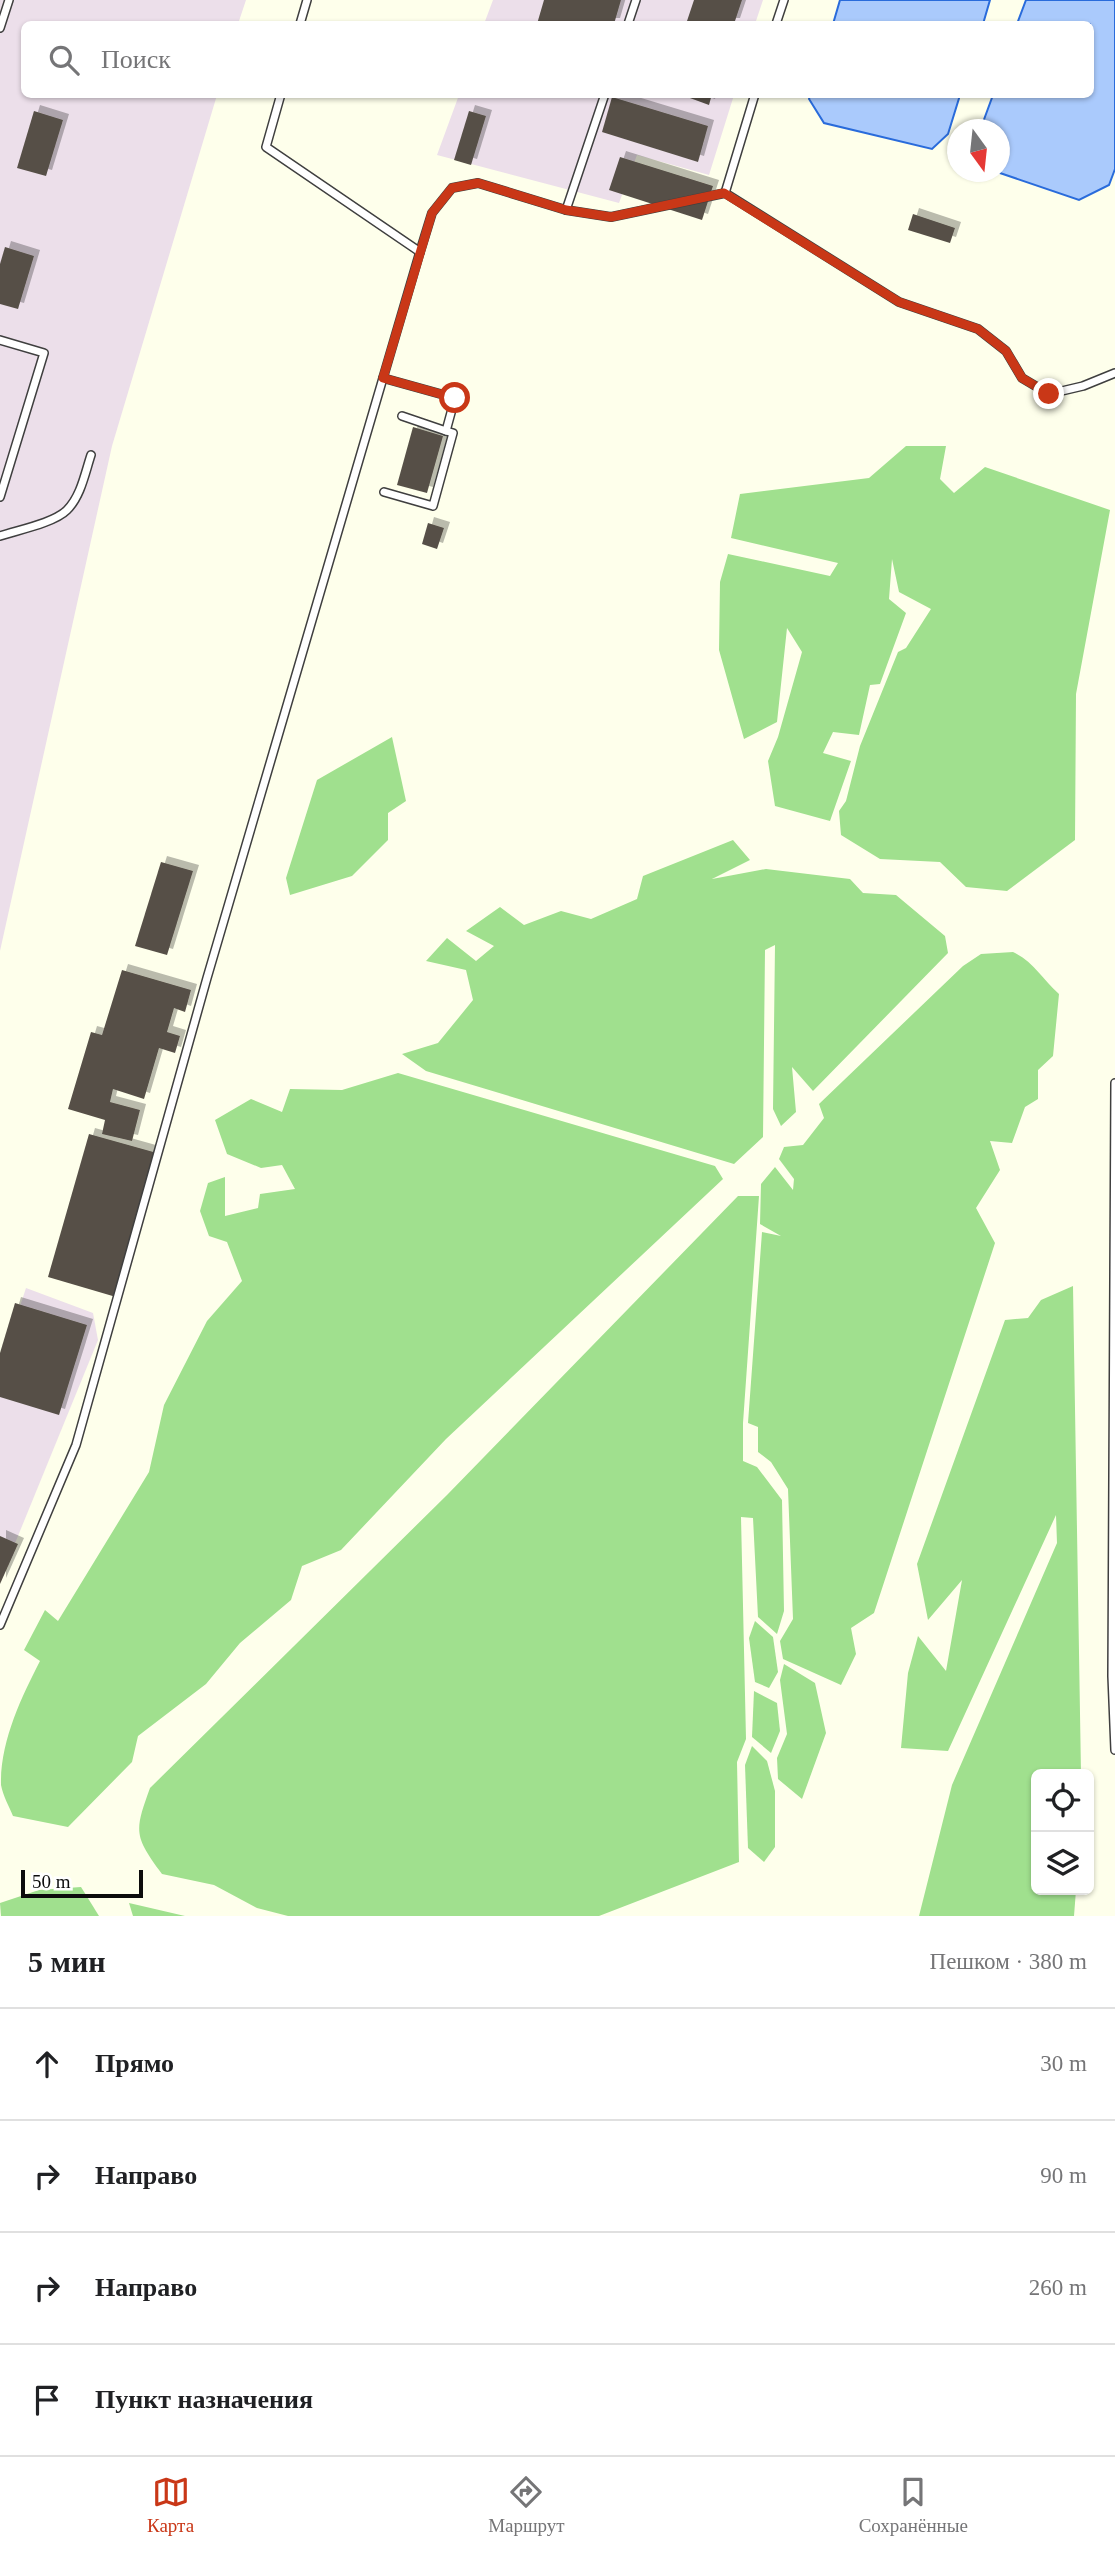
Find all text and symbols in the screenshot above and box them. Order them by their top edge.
search box [21,21,1094,98]
icon: search [45,41,83,79]
text: Поиск [101,45,171,74]
north arrow [947,119,1010,182]
route end [1033,378,1064,409]
route start [439,382,470,413]
map controls [1031,1769,1094,1895]
button: locate [1031,1769,1094,1832]
button: layers [1031,1832,1094,1895]
scale bar [21,1867,144,1899]
text: 50 m [32,1871,71,1892]
text: 5 мин [28,1945,106,1978]
text: Пешком · 380 m [930,1949,1087,1974]
icon: ahead [28,2045,66,2083]
text: Прямо [95,2049,174,2078]
text: 30 m [1040,2051,1087,2076]
icon: right [28,2157,66,2195]
text: Направо [95,2161,197,2190]
text: 90 m [1040,2163,1087,2188]
icon: right [28,2269,66,2307]
text: Направо [95,2273,197,2302]
text: 260 m [1029,2275,1087,2300]
icon: arrive [28,2381,66,2419]
text: Пункт назначения [95,2385,313,2414]
tab: Карта [147,2473,194,2537]
tab: Маршрут [488,2473,565,2537]
tab: Сохранённые [859,2473,968,2537]

